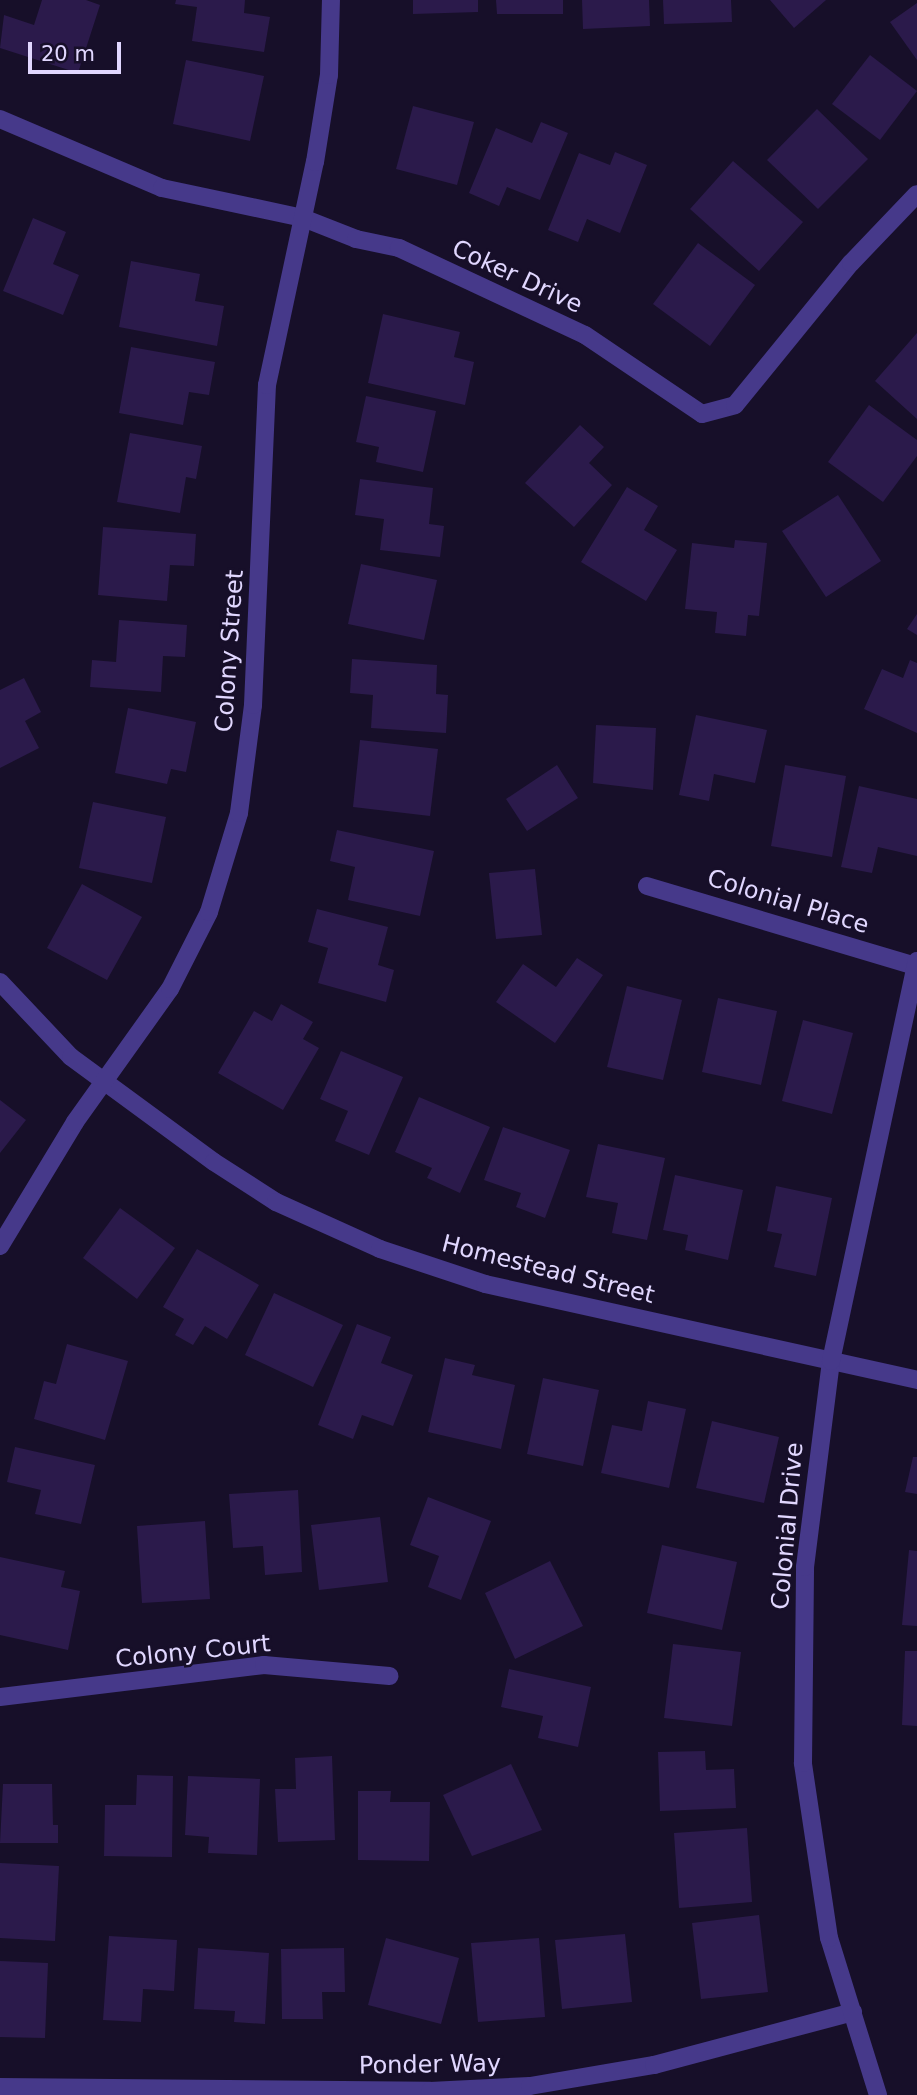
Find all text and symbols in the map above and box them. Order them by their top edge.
scale bar [32,28,124,72]
text: 20 m [41,42,95,66]
street label: Coker Drive [447,234,587,320]
street label: Colony Street [210,569,250,733]
street label: Colonial Place [704,864,872,940]
street label: Homestead Street [439,1230,657,1310]
street label: Colonial Drive [766,1441,810,1611]
street label: Colony Court [114,1630,272,1674]
street label: Ponder Way [359,2049,501,2081]

